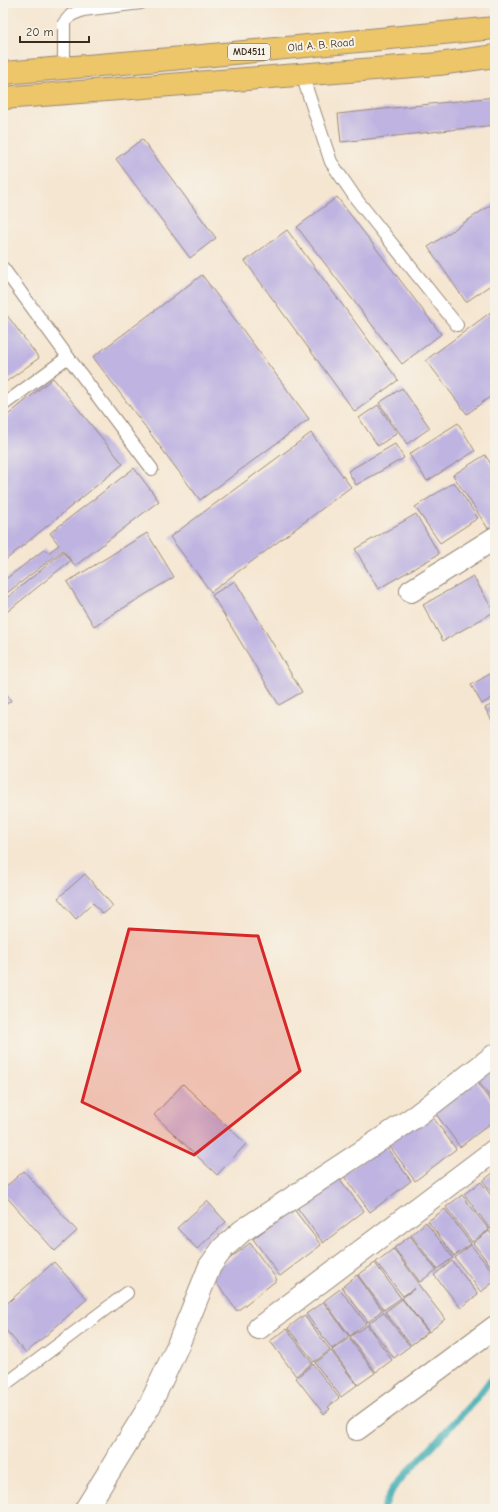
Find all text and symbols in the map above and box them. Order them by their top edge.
scale bar [20,18,89,44]
text: 20 m [26,25,54,39]
street label: Old A. B. Road [287,36,355,54]
road number: MD4511 [228,44,270,60]

